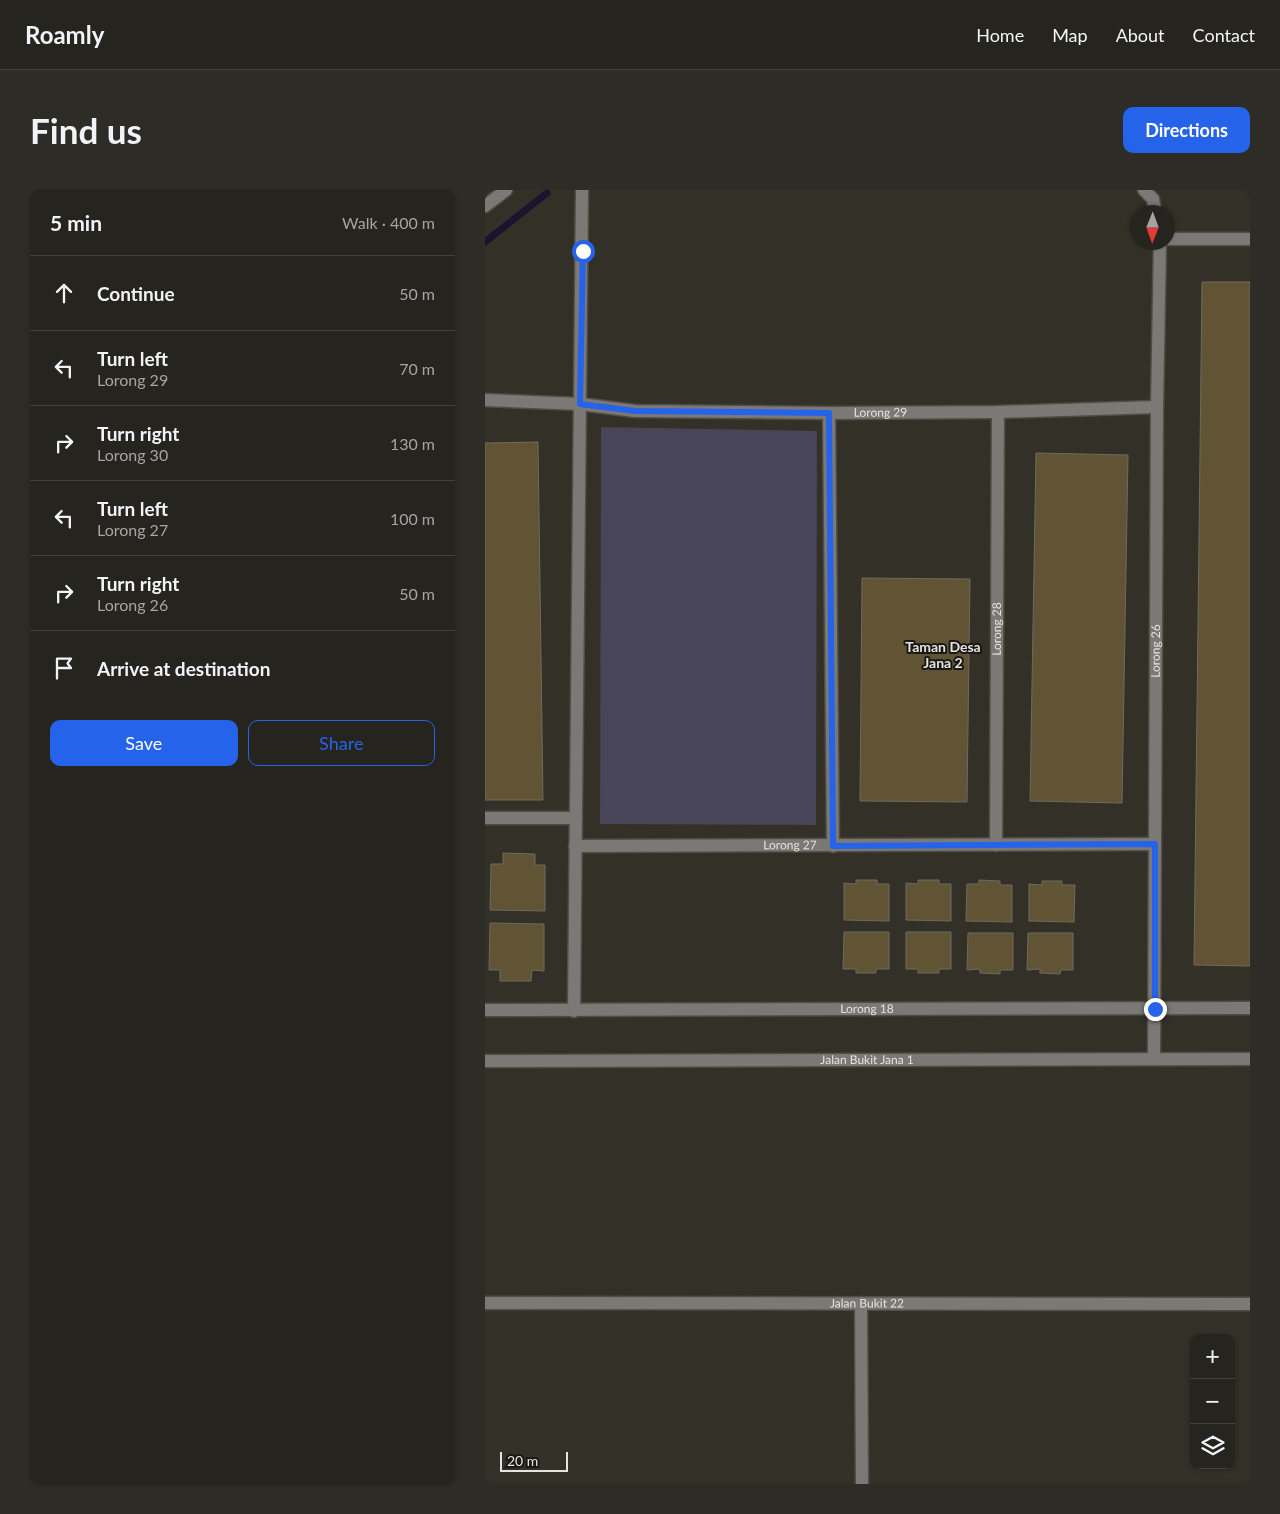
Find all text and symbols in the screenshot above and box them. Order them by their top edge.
text: Roamly [25,20,104,49]
text: Home [976,24,1024,46]
text: Map [1052,24,1088,46]
text: About [1116,24,1165,46]
text: Contact [1193,24,1255,46]
button: Directions [1123,107,1250,153]
text: Find us [30,109,142,151]
north arrow [1130,205,1175,250]
text: 5 min [50,210,102,235]
text: Walk · 400 m [342,213,435,232]
route start [572,240,595,263]
icon: ahead [50,279,78,307]
text: Continue [97,282,175,305]
text: 50 m [399,284,435,303]
text: Turn left [97,347,168,370]
icon: left [50,354,78,382]
text: 70 m [399,359,435,378]
text: Lorong 29 [97,370,168,389]
street label: Lorong 29 [854,405,907,420]
text: Turn right [97,422,179,445]
icon: right [50,429,78,457]
text: 130 m [390,434,435,453]
text: Lorong 30 [97,445,168,464]
text: Turn left [97,497,168,520]
icon: left [50,504,78,532]
text: 100 m [390,509,435,528]
text: Lorong 27 [97,520,168,539]
text: Turn right [97,572,179,595]
icon: right [50,579,78,607]
text: 50 m [399,584,435,603]
text: Lorong 26 [97,595,168,614]
street label: Lorong 28 [989,602,1004,656]
street label: Lorong 26 [1148,624,1163,678]
district label: Taman Desa Jana 2 [905,638,981,671]
icon: arrive [50,654,78,682]
text: Arrive at destination [97,657,270,680]
button: Save [50,720,238,766]
button: Share [248,720,435,766]
street label: Lorong 27 [763,837,817,852]
route end [1144,998,1167,1021]
street label: Lorong 18 [840,1001,894,1016]
street label: Jalan Bukit Jana 1 [820,1052,914,1067]
street label: Jalan Bukit 22 [830,1295,904,1311]
map controls [1190,1334,1235,1469]
button: + [1190,1334,1235,1379]
button: − [1190,1379,1235,1424]
button: layers [1190,1424,1235,1469]
scale bar [500,1449,567,1472]
text: 20 m [507,1452,538,1469]

